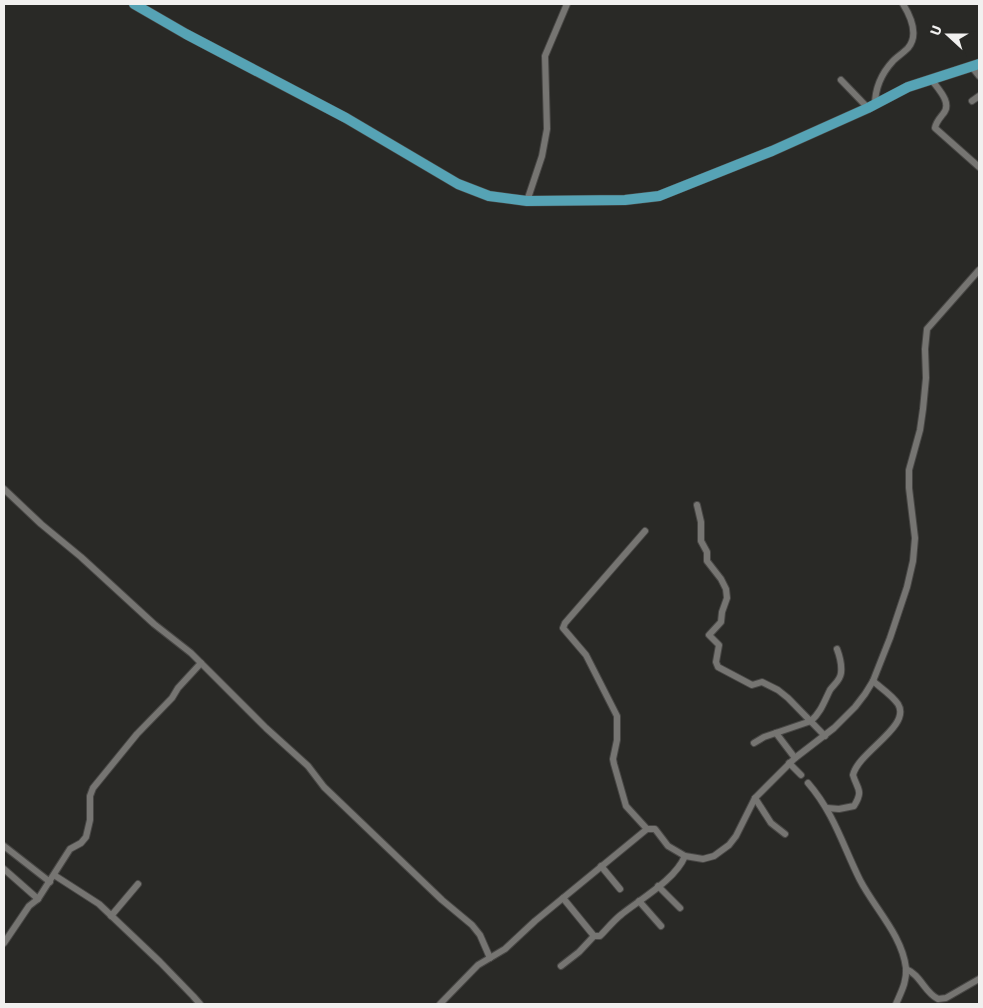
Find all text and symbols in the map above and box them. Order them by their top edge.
north arrow [923,10,973,60]
text: U [927,23,946,38]

